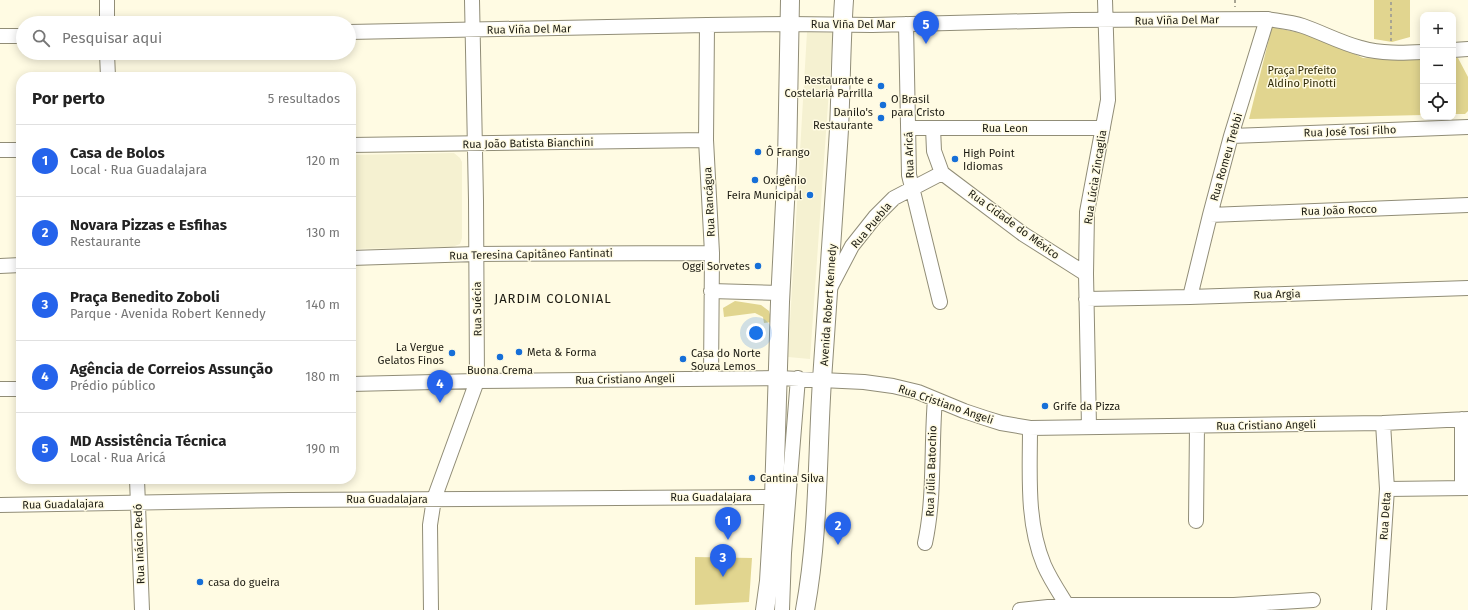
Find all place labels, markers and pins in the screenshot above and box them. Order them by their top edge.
pin: 5 [913,11,939,44]
place label: Restaurante e Costelaria Parrilla [785,74,873,100]
marker: Restaurante e Costelaria Parrilla [876,81,886,91]
place label: O Brasil para Cristo [891,93,945,119]
marker: O Brasil para Cristo [878,100,888,110]
place label: Danilo's Restaurante [813,106,873,132]
marker: Danilo's Restaurante [876,113,886,123]
place label: Ô Frango [766,145,810,159]
marker: Ô Frango [753,147,763,157]
place label: High Point Idiomas [963,147,1015,173]
marker: High Point Idiomas [950,154,960,164]
place label: Oxigênio [763,174,806,187]
marker: Oxigênio [750,175,760,185]
place label: Feira Municipal [727,189,802,202]
marker: Feira Municipal [805,190,815,200]
place label: Oggi Sorvetes [682,260,750,273]
marker: Oggi Sorvetes [753,261,763,271]
place label: La Vergue Gelatos Finos [378,341,444,367]
place label: Meta & Forma [527,346,596,359]
marker: Meta & Forma [514,347,524,357]
place label: Casa do Norte Souza Lemos [691,347,761,373]
marker: La Vergue Gelatos Finos [447,348,457,358]
marker: Buona Crema [495,352,505,362]
marker: Casa do Norte Souza Lemos [678,354,688,364]
place label: Buona Crema [467,364,533,377]
pin: 4 [427,370,453,403]
place label: Grife da Pizza [1053,400,1120,413]
marker: Grife da Pizza [1040,401,1050,411]
place label: Cantina Silva [760,472,824,485]
marker: Cantina Silva [747,473,757,483]
pin: 1 [715,507,741,540]
pin: 2 [825,512,851,545]
pin: 3 [710,544,736,577]
place label: casa do gueira [208,576,280,589]
marker: casa do gueira [195,577,205,587]

